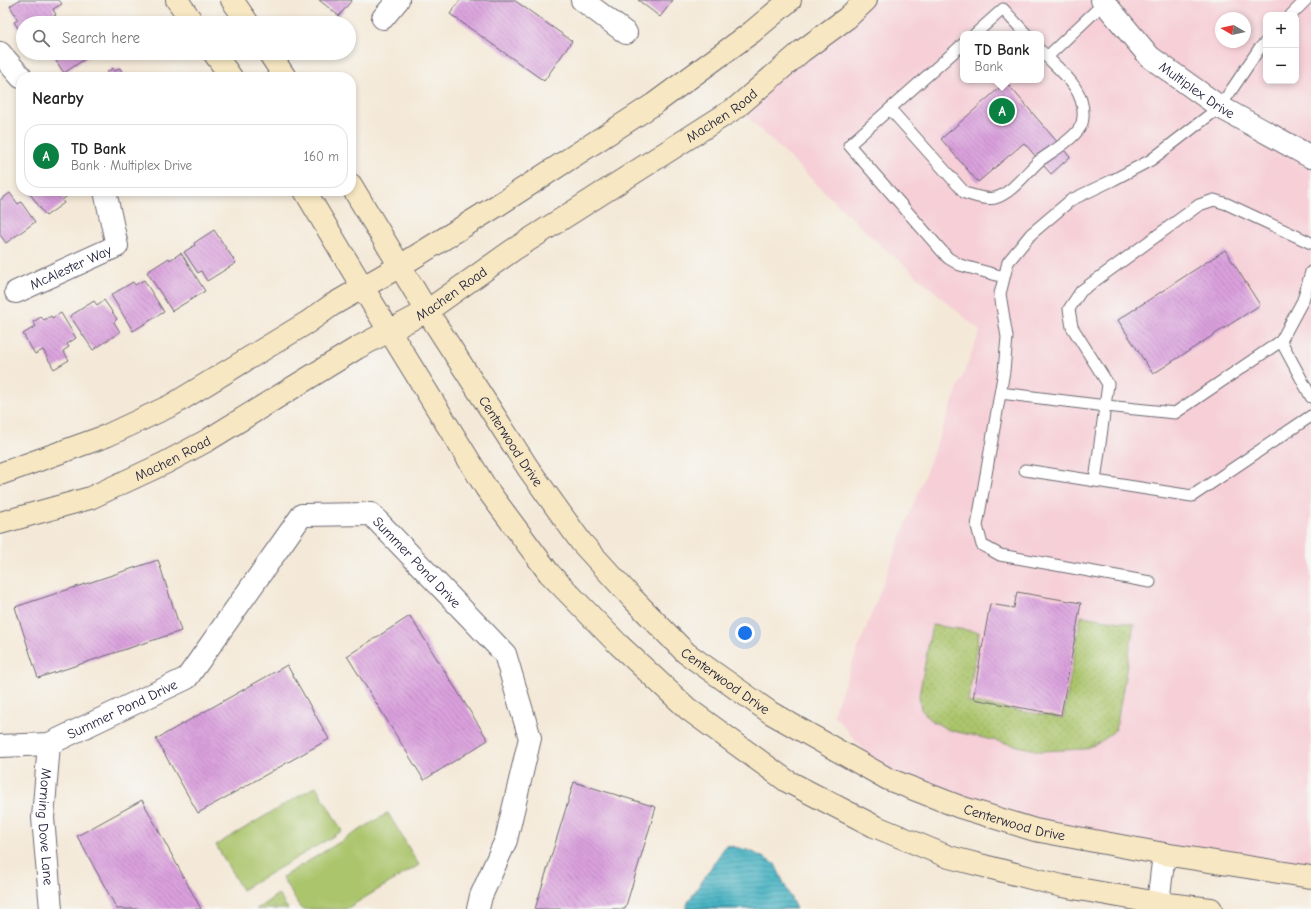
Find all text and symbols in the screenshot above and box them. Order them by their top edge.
north arrow [1215,12,1251,48]
map controls [1263,12,1299,84]
button: + [1263,12,1299,48]
search box [16,16,356,60]
icon: search [30,27,52,49]
text: Search here [62,29,140,47]
popup [960,31,1044,83]
text: TD Bank [975,41,1029,59]
button: − [1263,48,1299,84]
street label: Multiplex Drive [1156,58,1238,122]
text: Bank [975,59,1003,74]
street label: Machen Road [683,85,761,146]
text: Nearby [32,89,83,108]
pin: A [989,96,1015,126]
text: TD Bank [71,140,126,158]
text: A [42,149,50,164]
text: 160 m [304,149,339,164]
text: Bank · Multiplex Drive [71,158,192,173]
street label: McAlester Way [27,241,115,293]
street label: Machen Road [413,263,490,324]
street label: Centerwood Drive [475,393,547,490]
street label: Machen Road [132,432,213,485]
street label: Summer Pond Drive [369,513,465,611]
your location [735,623,755,643]
street label: Centerwood Drive [678,644,773,718]
street label: Summer Pond Drive [64,676,180,743]
street label: Morning Dove Lane [34,767,57,886]
street label: Centerwood Drive [962,800,1067,844]

